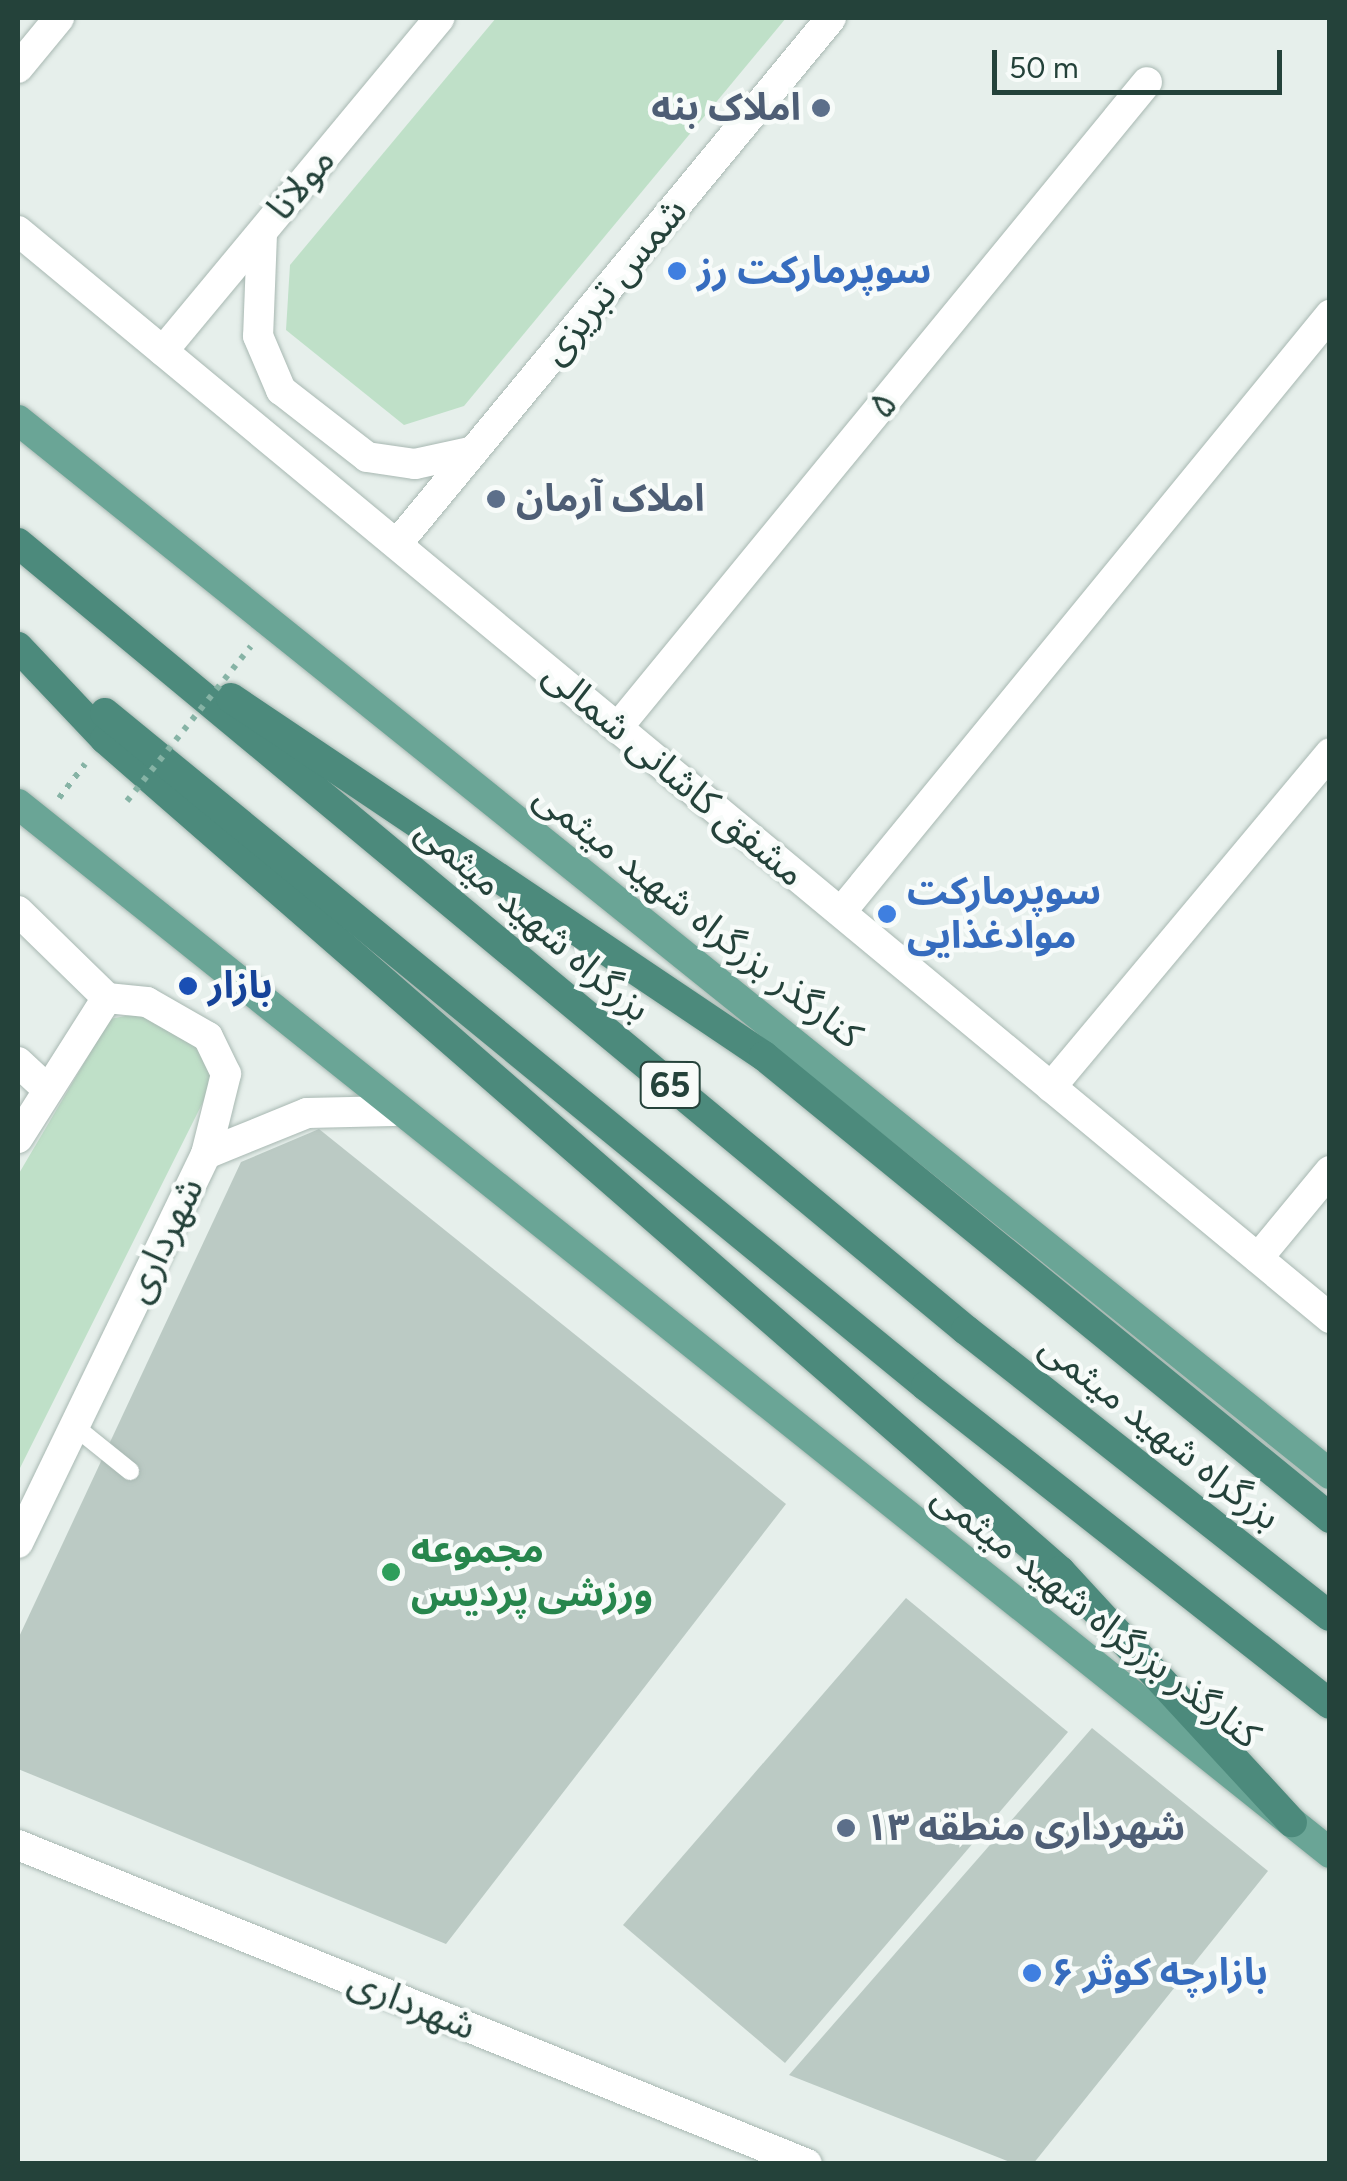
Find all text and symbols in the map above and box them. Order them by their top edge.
scale bar [997,30,1287,92]
text: 50 m [1009,49,1078,86]
place label: املاک بنه [651,85,801,131]
marker: املاک بنه [810,97,832,119]
street label: مولانا [257,138,345,230]
street label: شمس تبریزی [531,189,697,373]
place label: سوپرمارکت رز [697,248,931,294]
marker: سوپرمارکت رز [666,260,688,282]
street label: ۵ [858,382,908,428]
place label: املاک آرمان [516,476,705,522]
marker: املاک آرمان [485,488,507,510]
street label: مشفق کاشانی شمالی [534,651,814,897]
street label: کنارگذر بزرگراه شهید میثمی [525,774,871,1058]
street label: بزرگراه شهید میثمی [406,809,660,1031]
place label: سوپرمارکت موادغذایی [907,869,1101,958]
marker: سوپرمارکت موادغذایی [876,903,898,925]
place label: بازار [208,963,273,1009]
marker: بازار [177,975,199,997]
road number: 65 [638,1055,702,1115]
street label: شهرداری [114,1170,214,1310]
street label: بزرگراه شهید میثمی [1031,1324,1289,1540]
street label: کنارگذر بزرگراه شهید میثمی [923,1474,1269,1758]
place label: مجموعه ورزشی پردیس [411,1527,653,1616]
marker: مجموعه ورزشی پردیس [380,1561,402,1583]
place label: شهرداری منطقه ۱۳ [866,1805,1185,1851]
marker: شهرداری منطقه ۱۳ [835,1817,857,1839]
place label: بازارچه کوثر ۶ [1052,1950,1268,1996]
street label: شهرداری [342,1958,482,2050]
marker: بازارچه کوثر ۶ [1021,1962,1043,1984]

